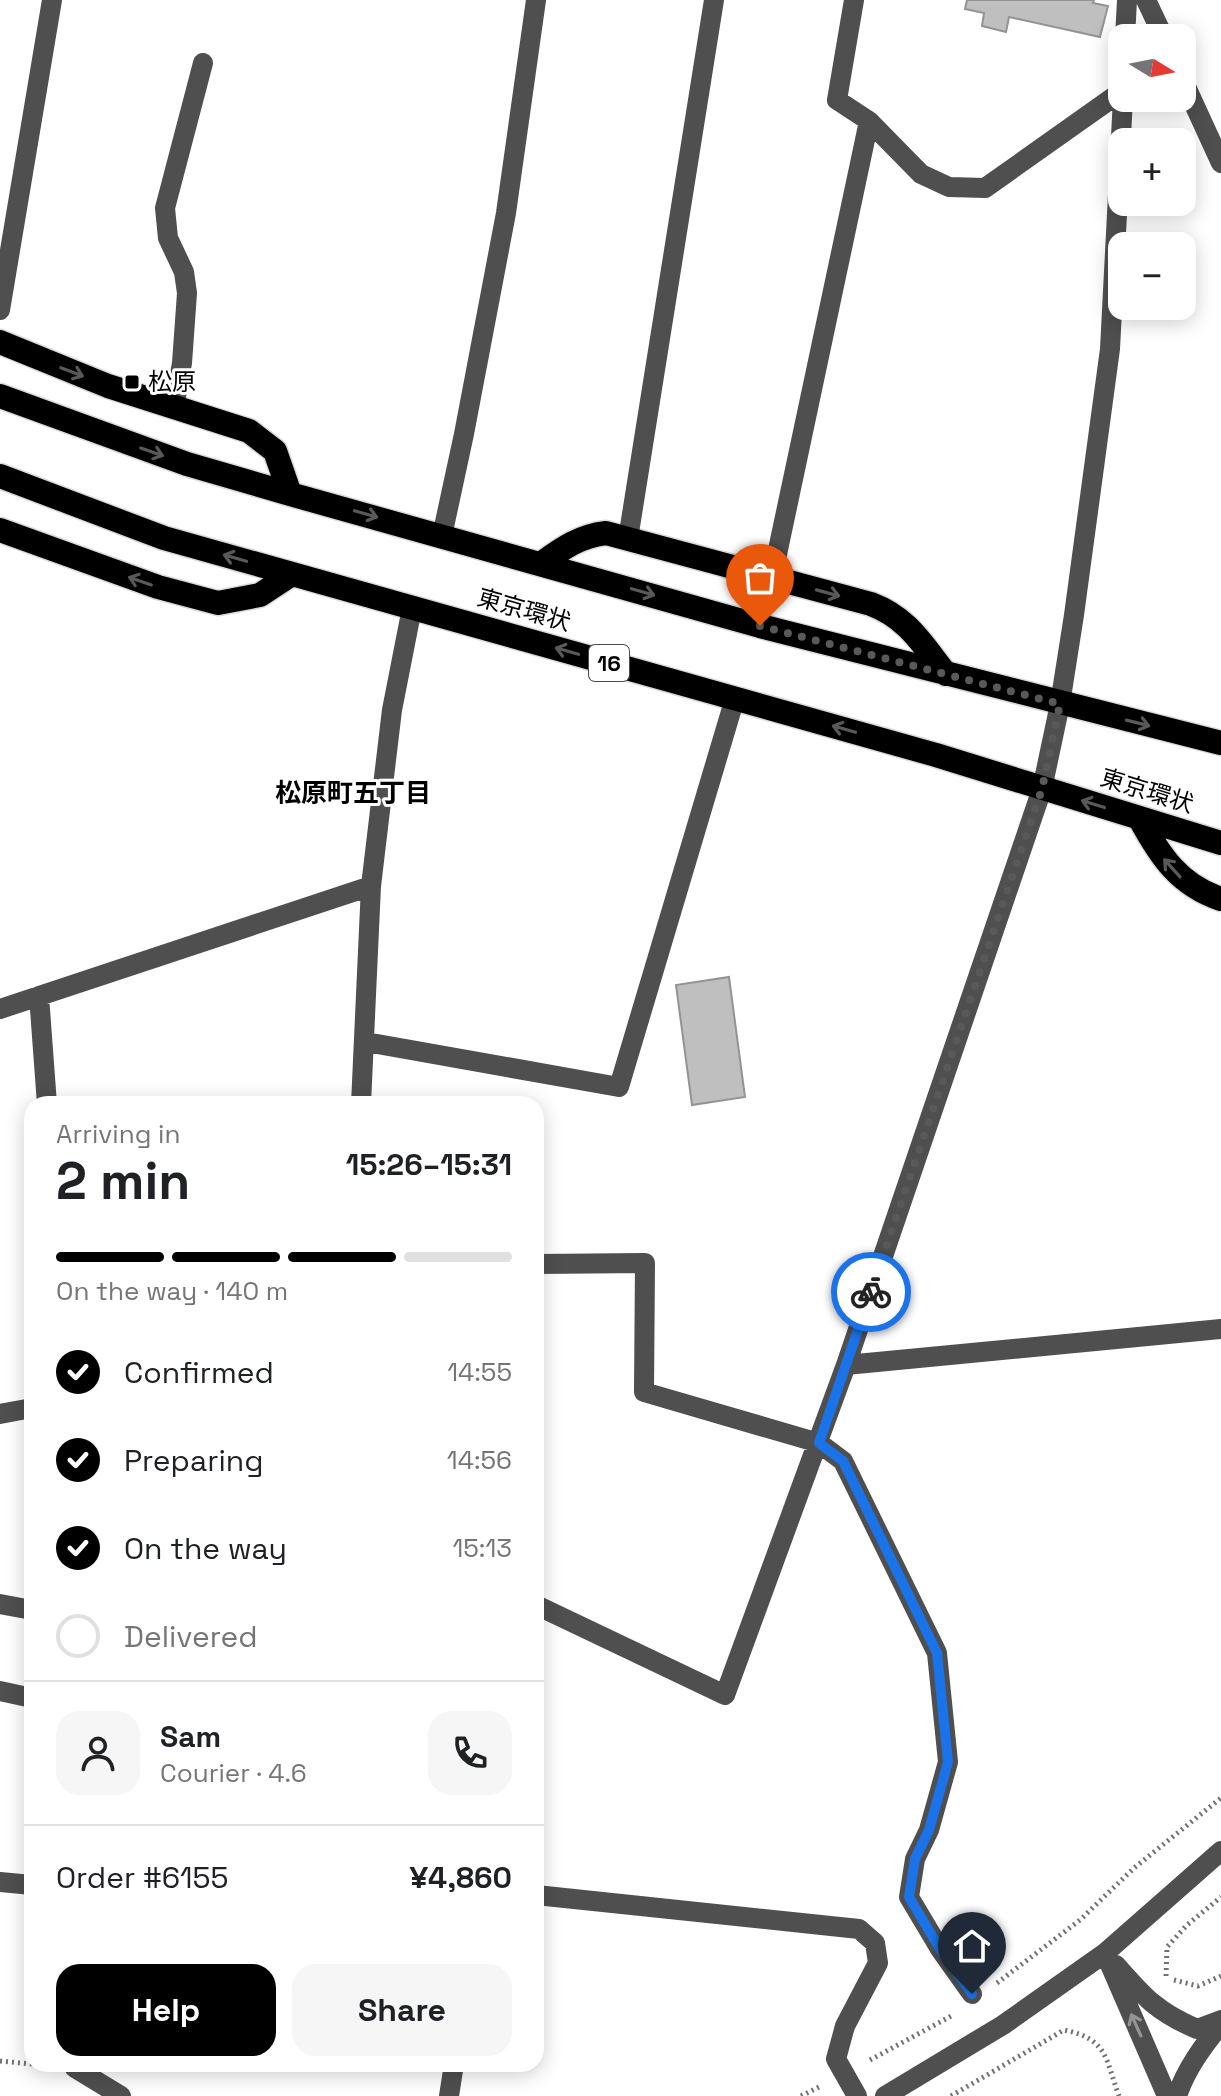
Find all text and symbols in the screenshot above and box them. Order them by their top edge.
north arrow [1108,24,1196,112]
map controls [1108,24,1196,320]
button: + [1108,128,1196,216]
button: − [1108,232,1196,320]
one-way arrow [59,366,84,380]
place label: 松原 [148,366,196,397]
marker: 松原 [123,373,141,391]
one-way arrow [139,445,164,460]
one-way arrow [352,507,378,522]
pin [726,544,794,626]
one-way arrow [223,550,249,565]
icon: bag [738,556,782,600]
one-way arrow [128,573,153,587]
street label: 東京環状 [474,581,575,638]
one-way arrow [629,585,655,600]
one-way arrow [815,586,841,601]
one-way arrow [554,643,580,658]
road number: 16 [589,645,629,681]
one-way arrow [1124,716,1150,731]
one-way arrow [831,721,857,736]
street label: 東京環状 [1097,762,1198,819]
district label: 松原町五丁目 [275,776,431,810]
one-way arrow [1080,796,1106,811]
one-way arrow [1162,858,1181,878]
text: Arriving in [56,1117,180,1151]
text: 15:26–15:31 [346,1145,512,1184]
text: 2 min [56,1148,190,1214]
courier [831,1252,911,1332]
icon: bike [849,1270,893,1314]
text: On the way · 140 m [56,1274,288,1308]
icon: check [56,1350,100,1394]
text: Confirmed [124,1353,274,1392]
text: 14:55 [447,1355,512,1389]
icon: check [56,1438,100,1482]
text: Preparing [124,1441,263,1480]
text: 14:56 [447,1443,512,1477]
icon: check [56,1526,100,1570]
text: On the way [124,1529,287,1568]
text: 15:13 [452,1531,512,1565]
text: Delivered [124,1617,258,1656]
button: person [56,1711,140,1795]
button: phone [428,1711,512,1795]
text: Sam [160,1717,221,1756]
text: Courier · 4.6 [160,1756,307,1790]
text: Order #6155 [56,1858,229,1897]
text: ¥4,860 [410,1858,512,1897]
pin [938,1912,1006,1994]
icon: home [950,1924,994,1968]
button: Help [56,1964,276,2056]
button: Share [292,1964,512,2056]
one-way arrow [1128,2013,1143,2037]

